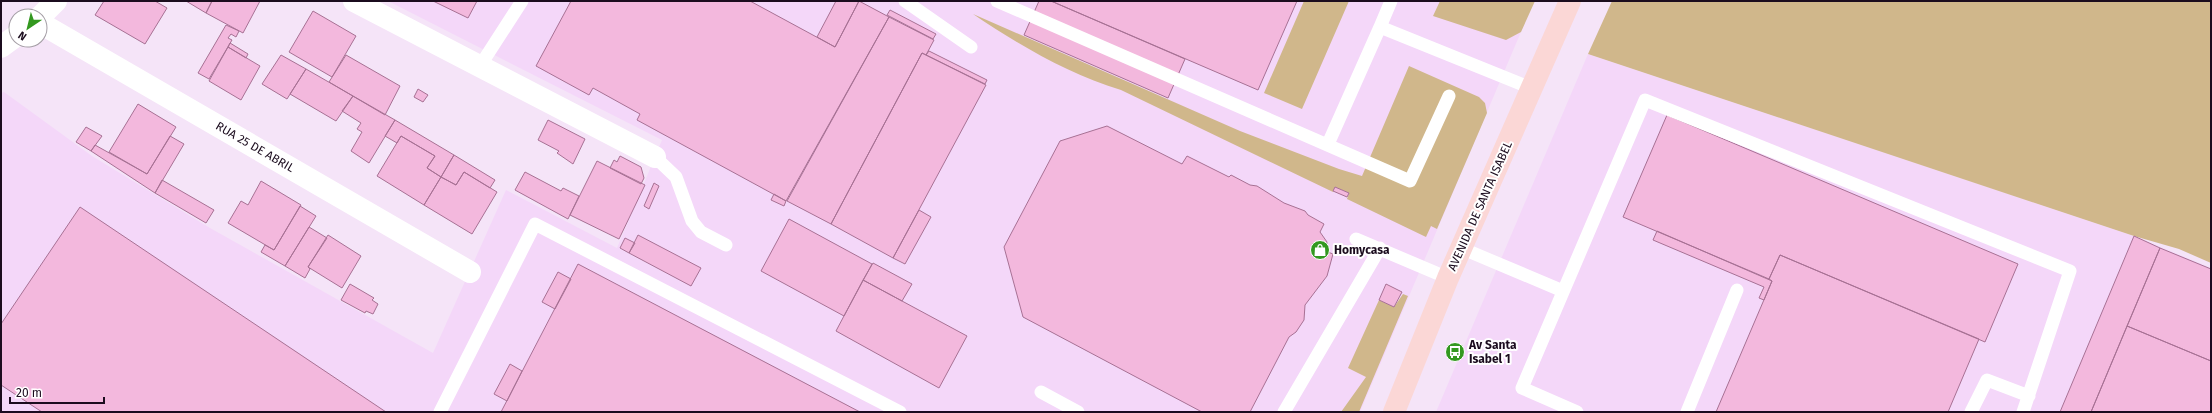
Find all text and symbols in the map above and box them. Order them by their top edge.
north arrow [8,8,48,48]
text: N [16,28,29,43]
street label: RUA 25 DE ABRIL [213,119,297,175]
street label: AVENIDA DE SANTA ISABEL [1445,139,1515,273]
shop icon: Homycasa [1309,239,1331,261]
place label: Homycasa [1334,243,1390,257]
place label: Av Santa Isabel 1 [1468,338,1517,366]
bus stop icon: Av Santa Isabel 1 [1444,341,1466,363]
scale bar [10,379,104,405]
text: 20 m [16,386,42,400]

